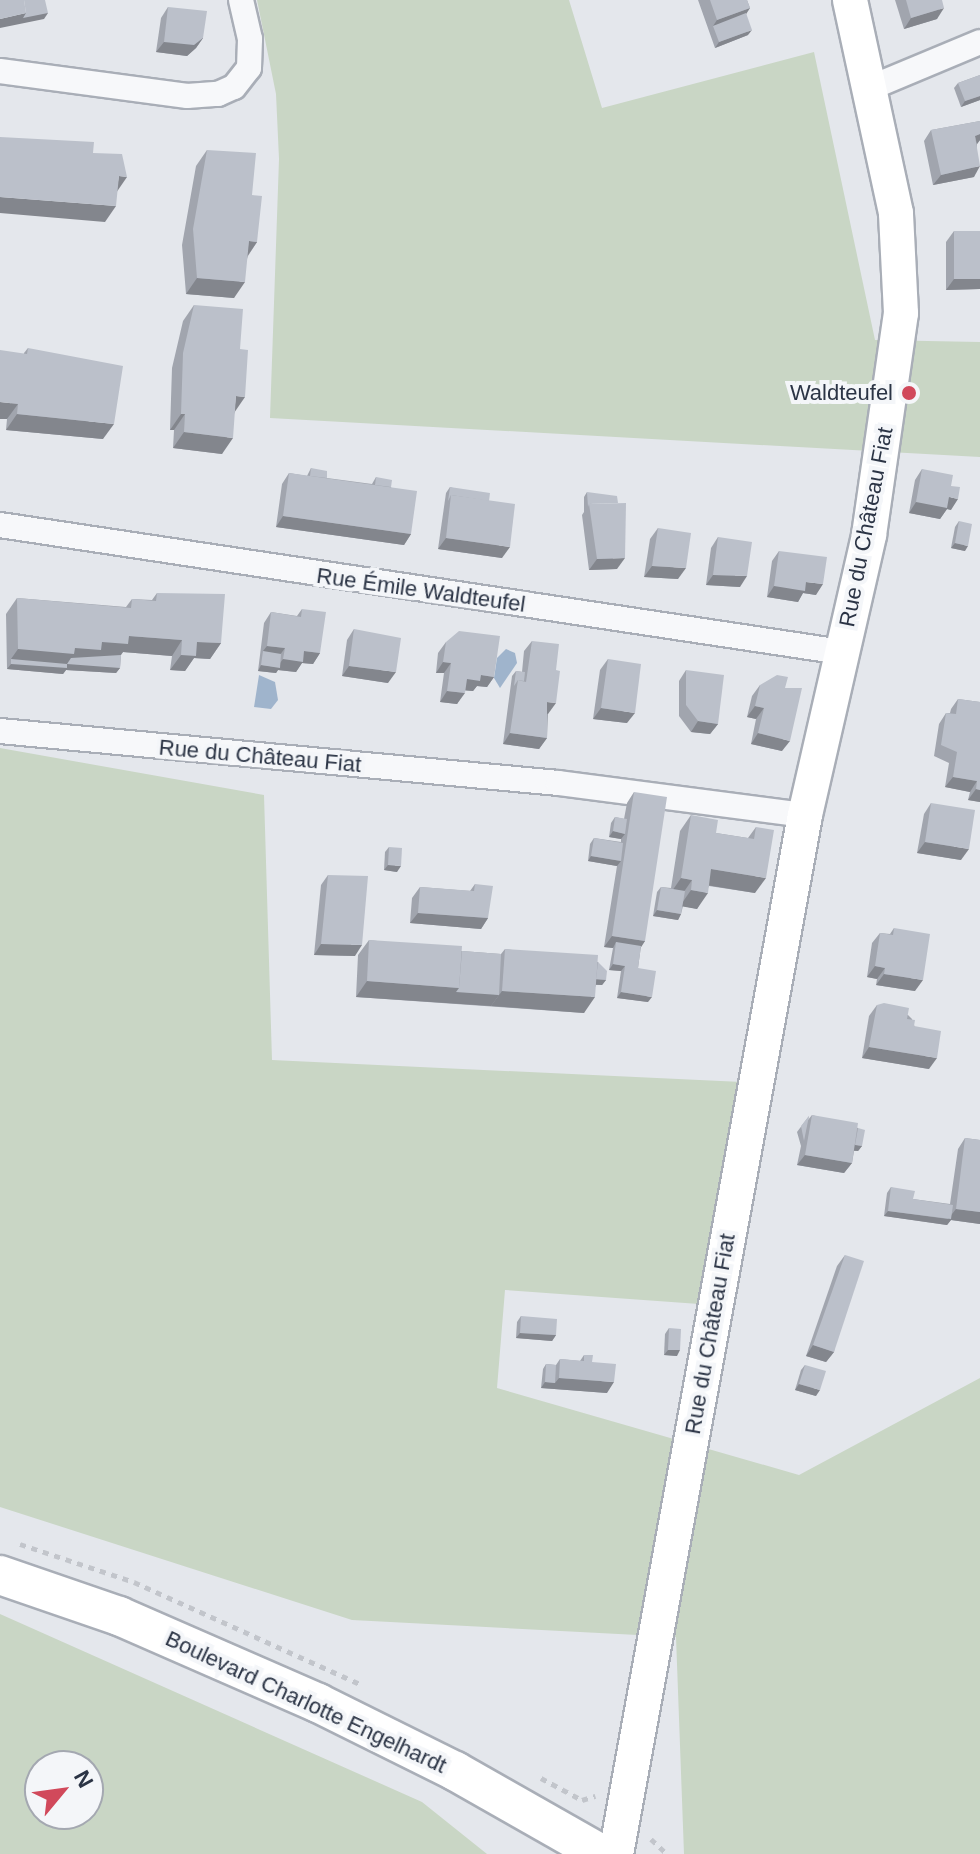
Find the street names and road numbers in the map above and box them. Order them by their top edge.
street label: Rue du Château Fiat [834,425,898,629]
street label: Rue Émile Waldteufel [315,562,527,618]
street label: Rue du Château Fiat [158,734,362,778]
street label: Rue du Château Fiat [679,1232,741,1436]
street label: Boulevard Charlotte Engelhardt [161,1625,451,1779]

